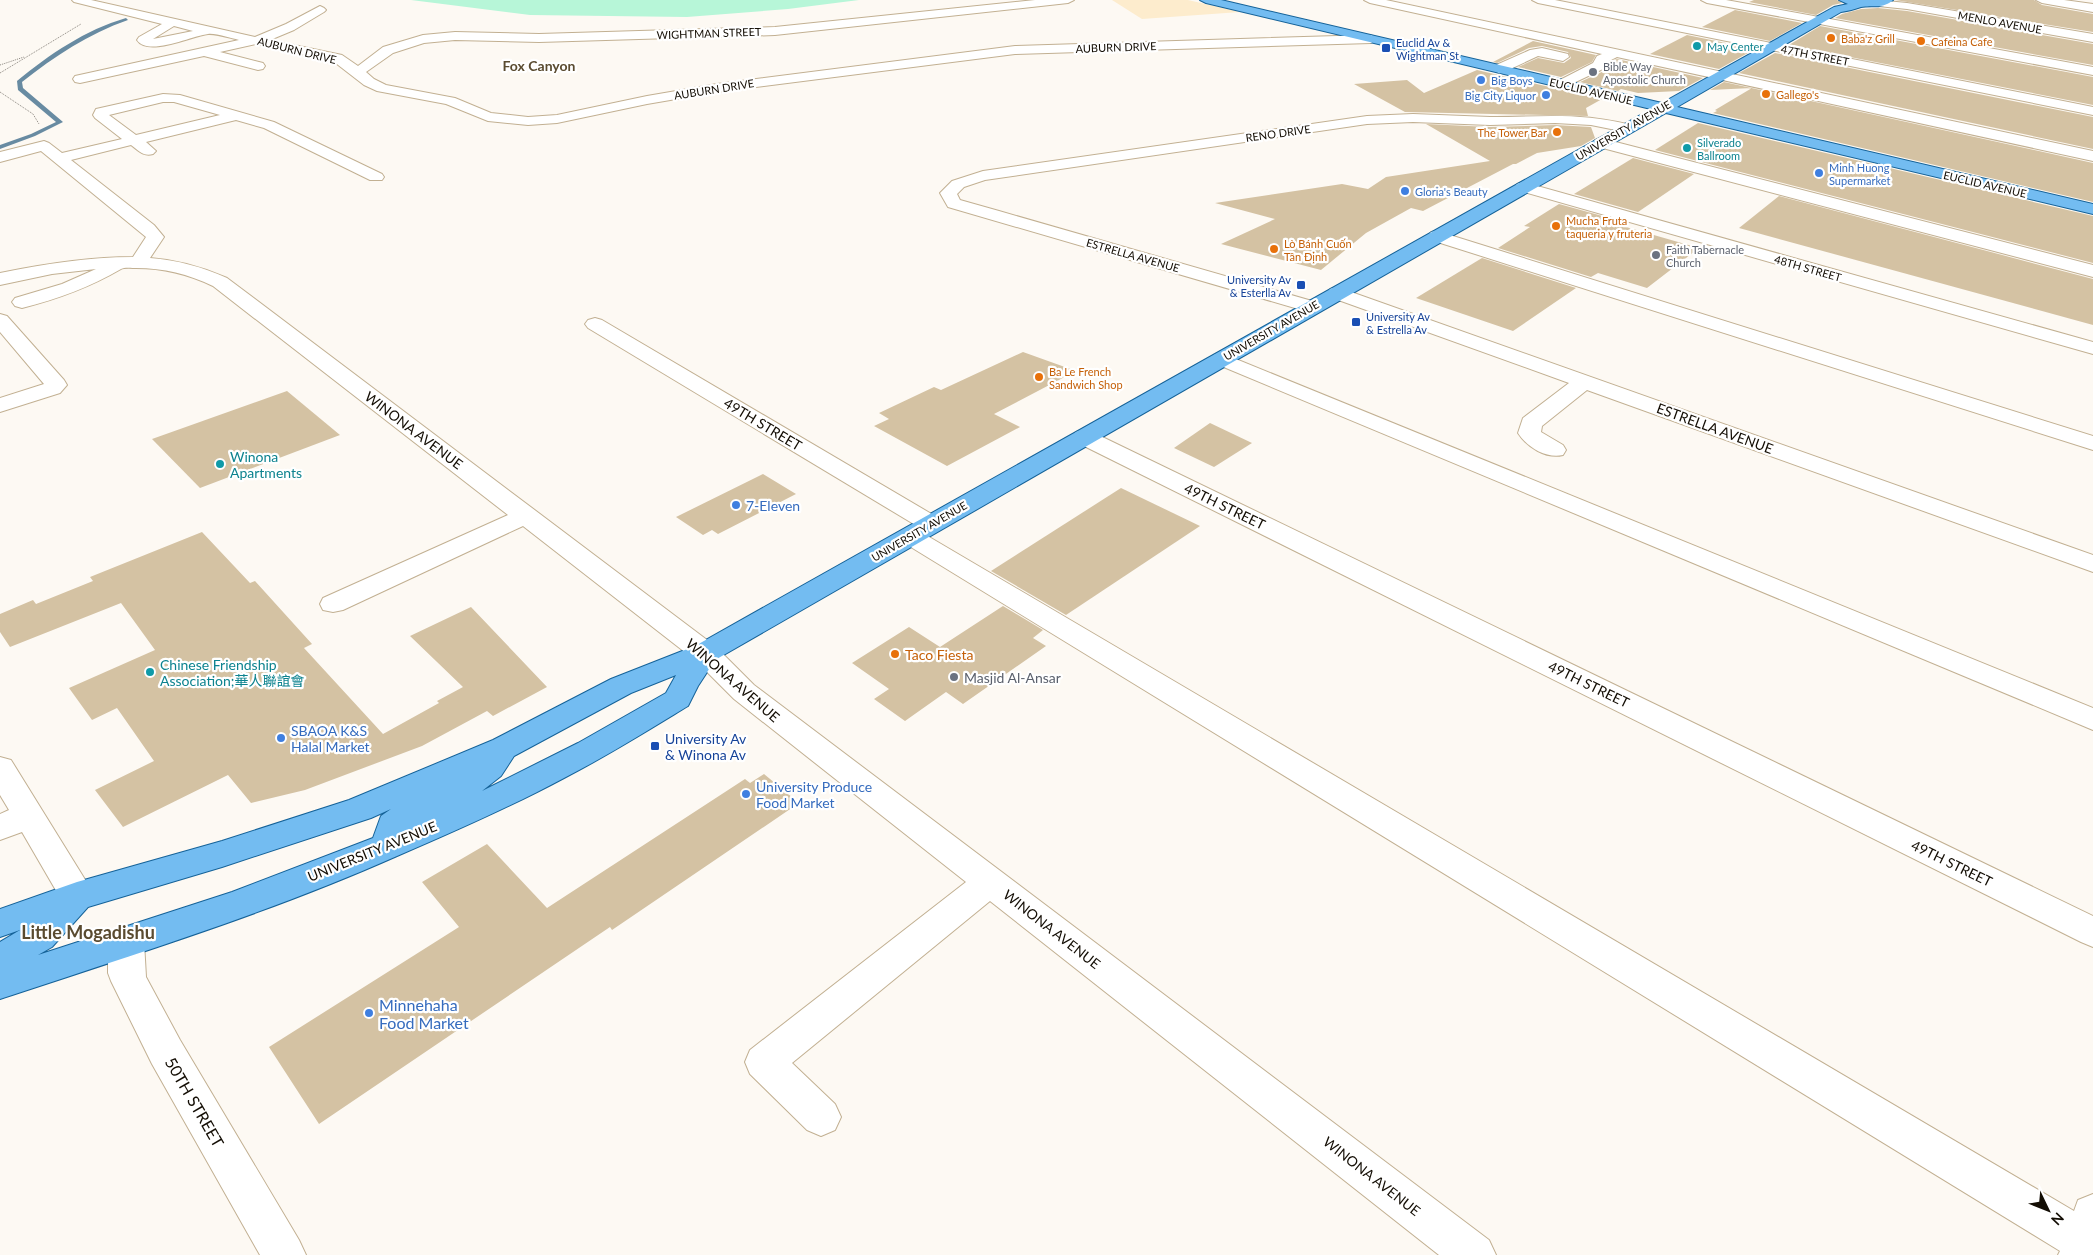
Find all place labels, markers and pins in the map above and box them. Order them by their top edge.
marker: Baba'z Grill [1825,32,1837,44]
place label: Baba'z Grill [1841,32,1895,45]
marker: Cafeina Cafe [1915,35,1927,47]
place label: Cafeina Cafe [1931,35,1993,48]
place label: Euclid Av & Wightman St [1396,36,1459,62]
marker: May Center [1691,40,1703,52]
place label: May Center [1707,40,1763,53]
marker: Euclid Av & Wightman St [1380,42,1392,54]
place label: Bible Way Apostolic Church [1603,60,1686,86]
marker: Bible Way Apostolic Church [1587,66,1599,78]
marker: Big Boys [1475,74,1487,86]
place label: Big Boys [1491,74,1533,87]
marker: Gallego's [1760,88,1772,100]
place label: Gallego's [1776,88,1819,101]
place label: Big City Liquor [1465,89,1536,102]
marker: Big City Liquor [1540,89,1552,101]
place label: The Tower Bar [1477,126,1547,139]
marker: The Tower Bar [1551,126,1563,138]
place label: Silverado Ballroom [1697,136,1741,162]
marker: Silverado Ballroom [1681,142,1693,154]
place label: Minh Huong Supermarket [1829,161,1891,187]
marker: Minh Huong Supermarket [1813,167,1825,179]
marker: Gloria's Beauty [1399,185,1411,197]
place label: Gloria's Beauty [1415,185,1488,198]
place label: Mucha Fruta taqueria y fruteria [1566,214,1652,240]
marker: Mucha Fruta taqueria y fruteria [1550,220,1562,232]
place label: Lò Bánh Cuốn Tân Định [1284,237,1352,263]
marker: Lò Bánh Cuốn Tân Định [1268,243,1280,255]
place label: Faith Tabernacle Church [1666,243,1744,269]
marker: Faith Tabernacle Church [1650,249,1662,261]
place label: University Av & Esterlla Av [1227,273,1291,299]
marker: University Av & Esterlla Av [1295,279,1307,291]
place label: University Av & Estrella Av [1366,310,1430,336]
marker: University Av & Estrella Av [1350,316,1362,328]
place label: Ba Le French Sandwich Shop [1049,365,1123,391]
marker: Ba Le French Sandwich Shop [1033,371,1045,383]
place label: Winona Apartments [230,448,302,481]
marker: Winona Apartments [214,458,226,470]
place label: 7-Eleven [746,497,800,514]
marker: 7-Eleven [730,499,742,511]
place label: Taco Fiesta [905,646,973,663]
marker: Taco Fiesta [889,648,901,660]
place label: Chinese Friendship Association;華人聯誼會 [160,656,305,689]
marker: Chinese Friendship Association;華人聯誼會 [144,666,156,678]
place label: Masjid Al-Ansar [964,669,1061,686]
marker: Masjid Al-Ansar [948,671,960,683]
place label: SBAOA K&S Halal Market [291,722,370,755]
place label: University Av & Winona Av [665,730,747,763]
marker: SBAOA K&S Halal Market [275,732,287,744]
marker: University Av & Winona Av [649,740,661,752]
place label: University Produce Food Market [756,778,872,811]
marker: University Produce Food Market [740,788,752,800]
place label: Minnehaha Food Market [379,995,469,1032]
marker: Minnehaha Food Market [363,1007,375,1019]

